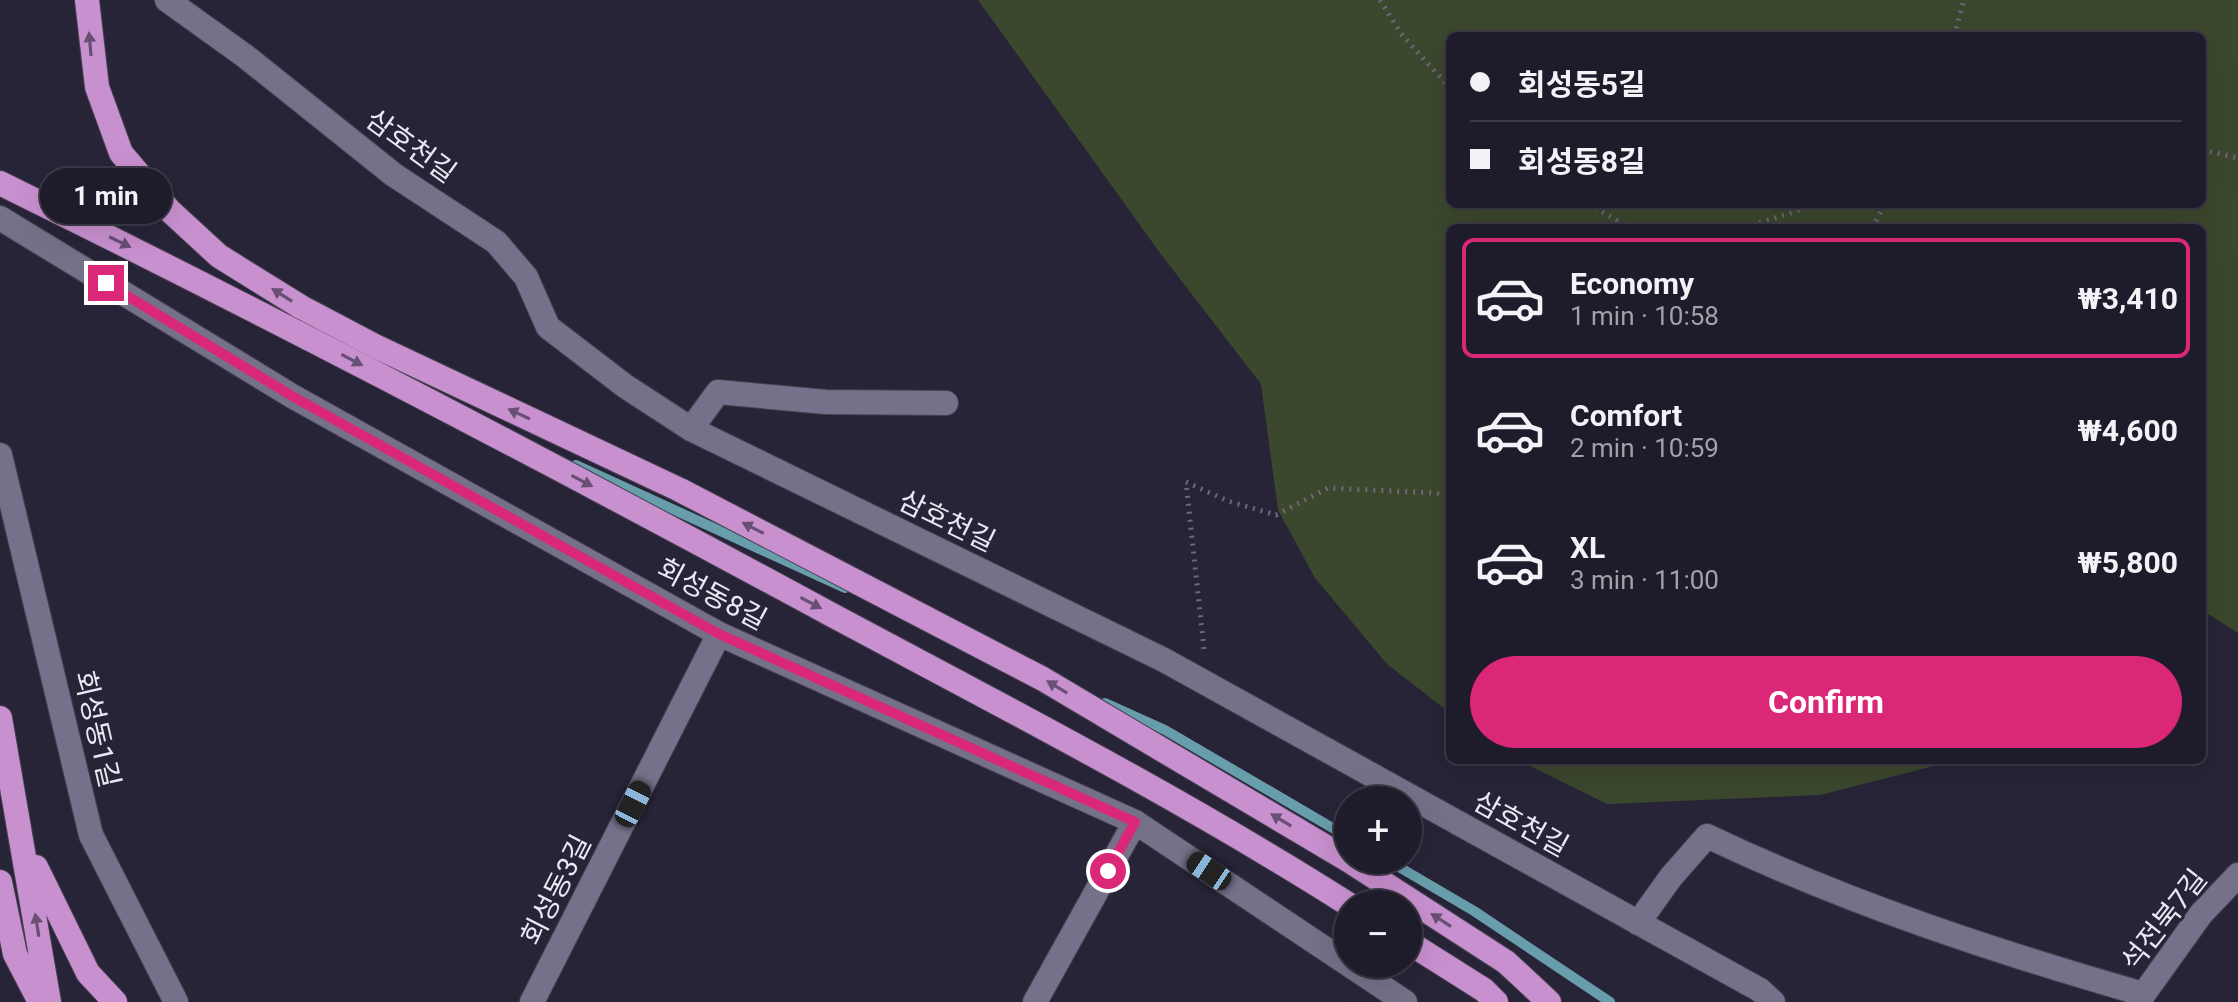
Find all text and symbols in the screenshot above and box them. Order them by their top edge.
one-way arrow [83,31,96,56]
text: 회성동5길 [1518,67,1646,102]
street label: 삼호천길 [360,102,462,190]
text: 회성동8길 [1518,144,1646,179]
callout: 1 min [40,167,172,223]
text: 1 min [73,181,139,211]
one-way arrow [109,235,132,249]
icon: car [1474,262,1546,334]
route end [88,265,124,301]
text: Economy [1570,266,1694,301]
text: ₩3,410 [2077,281,2178,316]
one-way arrow [271,288,292,303]
text: 1 min · 10:58 [1570,301,1719,331]
one-way arrow [340,354,363,367]
icon: car [1474,394,1546,466]
text: Comfort [1570,398,1682,433]
one-way arrow [507,407,531,421]
text: ₩4,600 [2077,413,2178,448]
text: 2 min · 10:59 [1570,433,1719,463]
one-way arrow [570,475,593,488]
street label: 삼호천길 [893,484,1001,558]
one-way arrow [741,521,764,534]
icon: car [1474,526,1546,598]
text: XL [1570,530,1605,565]
text: ₩5,800 [2077,545,2178,580]
street label: 회성동8길 [652,552,772,636]
text: 3 min · 11:00 [1570,565,1719,595]
one-way arrow [800,597,823,610]
button: Confirm [1470,656,2182,748]
street label: 회성동1길 [68,667,126,791]
one-way arrow [1046,680,1068,694]
car [611,777,655,831]
street label: 삼호천길 [1468,785,1574,863]
map controls [1334,786,1422,978]
button: + [1334,786,1422,874]
one-way arrow [1270,813,1292,827]
street label: 회성동3길 [514,830,598,950]
car [1182,848,1236,894]
route start [1090,853,1126,889]
street label: 석전북7길 [2114,863,2214,977]
button: − [1334,890,1422,978]
one-way arrow [30,912,43,937]
one-way arrow [1430,913,1452,927]

